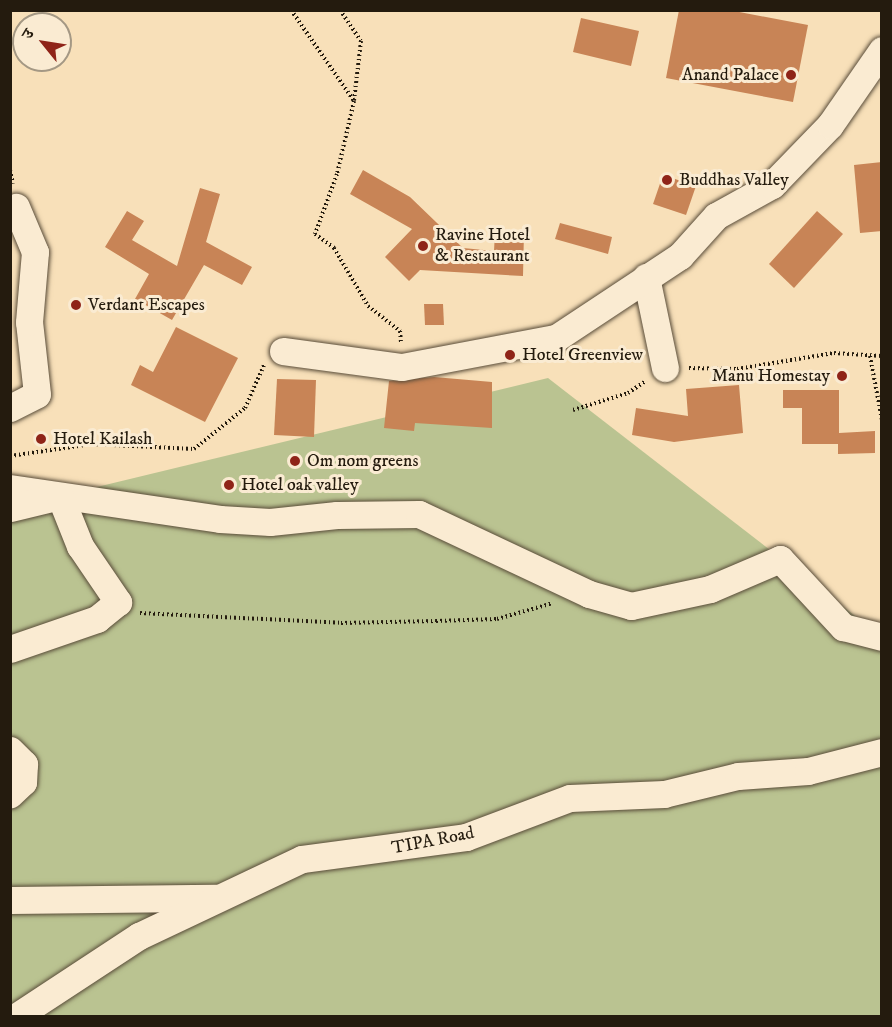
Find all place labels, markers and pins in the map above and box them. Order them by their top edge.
place label: Anand Palace [682,64,779,86]
marker: Anand Palace [784,68,798,82]
place label: Buddhas Valley [679,169,789,191]
marker: Buddhas Valley [660,173,674,187]
place label: Ravine Hotel & Restaurant [435,225,530,268]
marker: Ravine Hotel & Restaurant [416,239,430,253]
place label: Verdant Escapes [88,294,205,316]
marker: Verdant Escapes [69,298,83,312]
place label: Hotel Greenview [522,344,643,366]
marker: Hotel Greenview [503,348,517,362]
place label: Manu Homestay [712,365,830,387]
marker: Manu Homestay [835,369,849,383]
place label: Hotel Kailash [53,428,153,450]
marker: Hotel Kailash [34,432,48,446]
place label: Om nom greens [307,450,418,472]
marker: Om nom greens [288,454,302,468]
place label: Hotel oak valley [241,474,359,496]
marker: Hotel oak valley [222,478,236,492]

